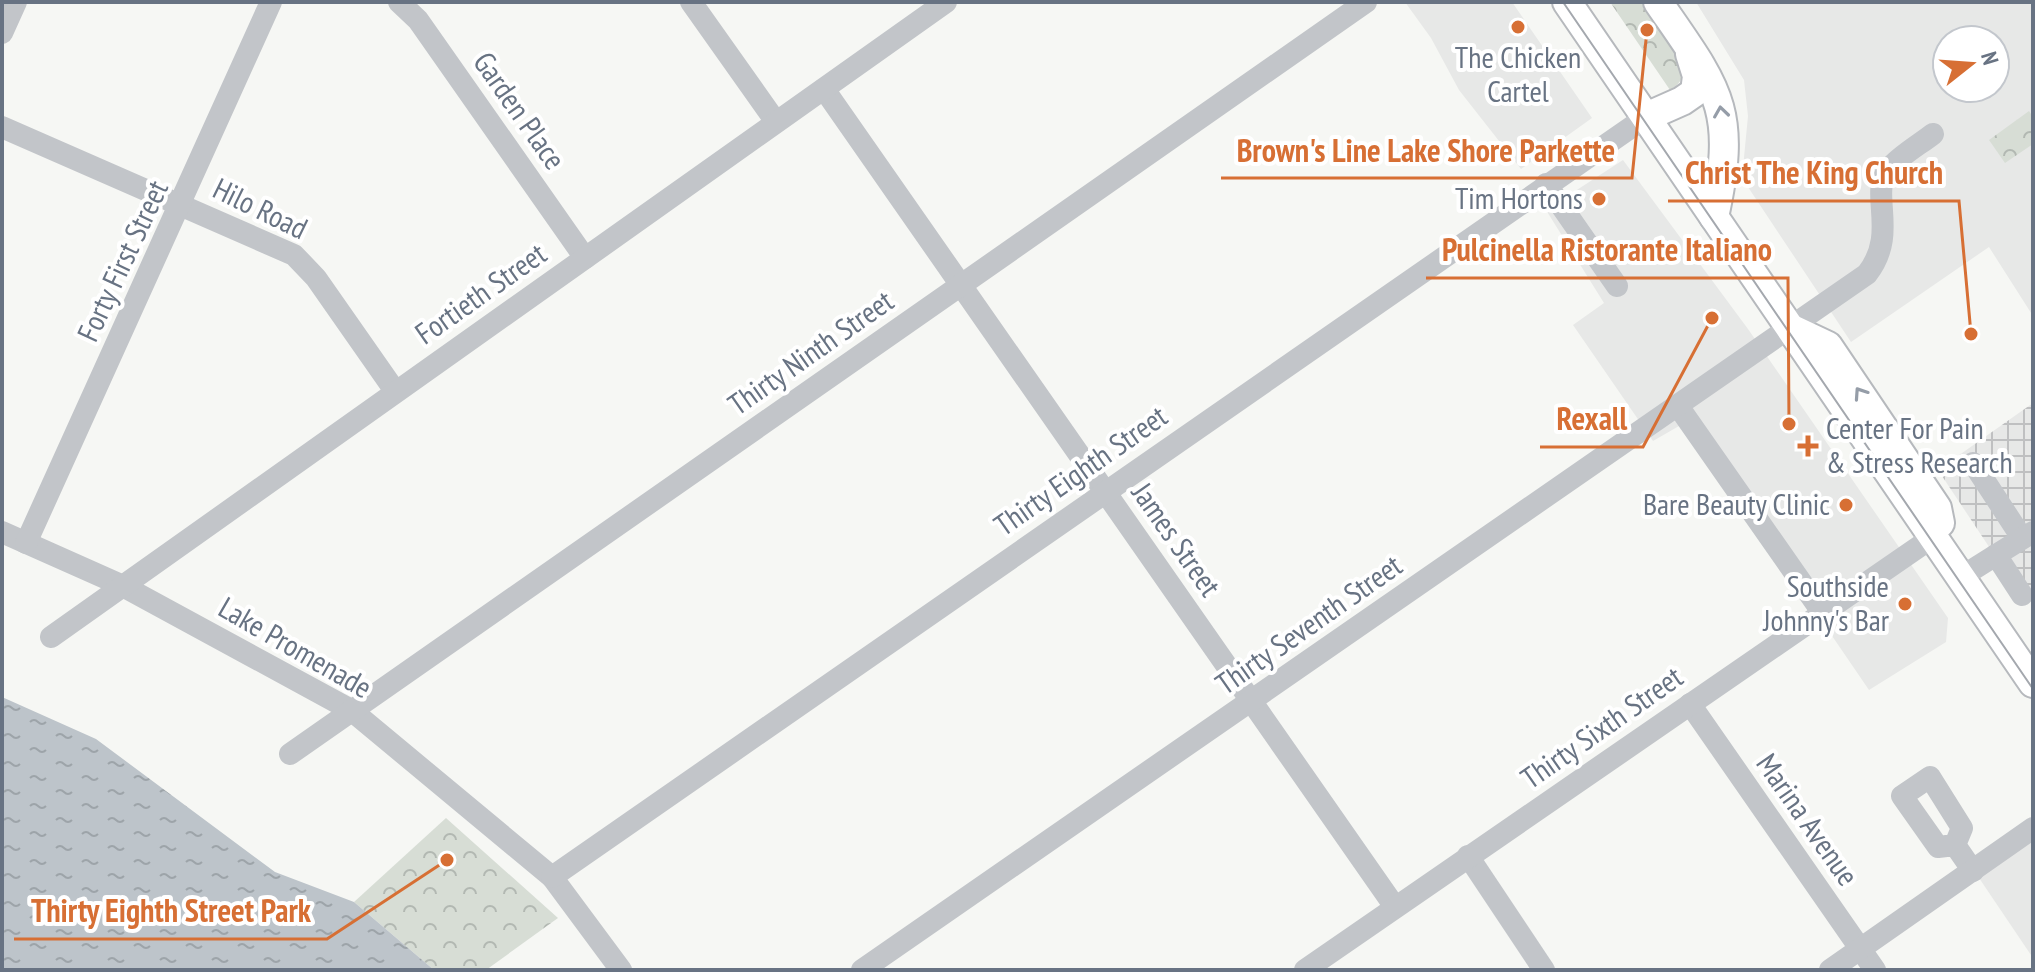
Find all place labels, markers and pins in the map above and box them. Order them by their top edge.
marker: The Chicken Cartel [1509,18,1527,36]
place label: The Chicken Cartel [1455,37,1581,110]
callout: Brown's Line Lake Shore Parkette [1221,122,1632,178]
callout: Christ The King Church [1668,145,1959,201]
place label: Tim Hortons [1455,178,1583,217]
marker: Tim Hortons [1590,190,1608,208]
callout: Pulcinella Ristorante Italiano [1426,222,1788,278]
callout: Rexall [1540,391,1643,447]
place label: Center For Pain & Stress Research [1826,408,2013,481]
marker: Center For Pain & Stress Research [1797,435,1819,457]
place label: Bare Beauty Clinic [1643,484,1830,523]
marker: Bare Beauty Clinic [1837,496,1855,514]
place label: Southside Johnny's Bar [1762,566,1890,639]
marker: Southside Johnny's Bar [1896,595,1914,613]
callout: Thirty Eighth Street Park [14,883,327,939]

